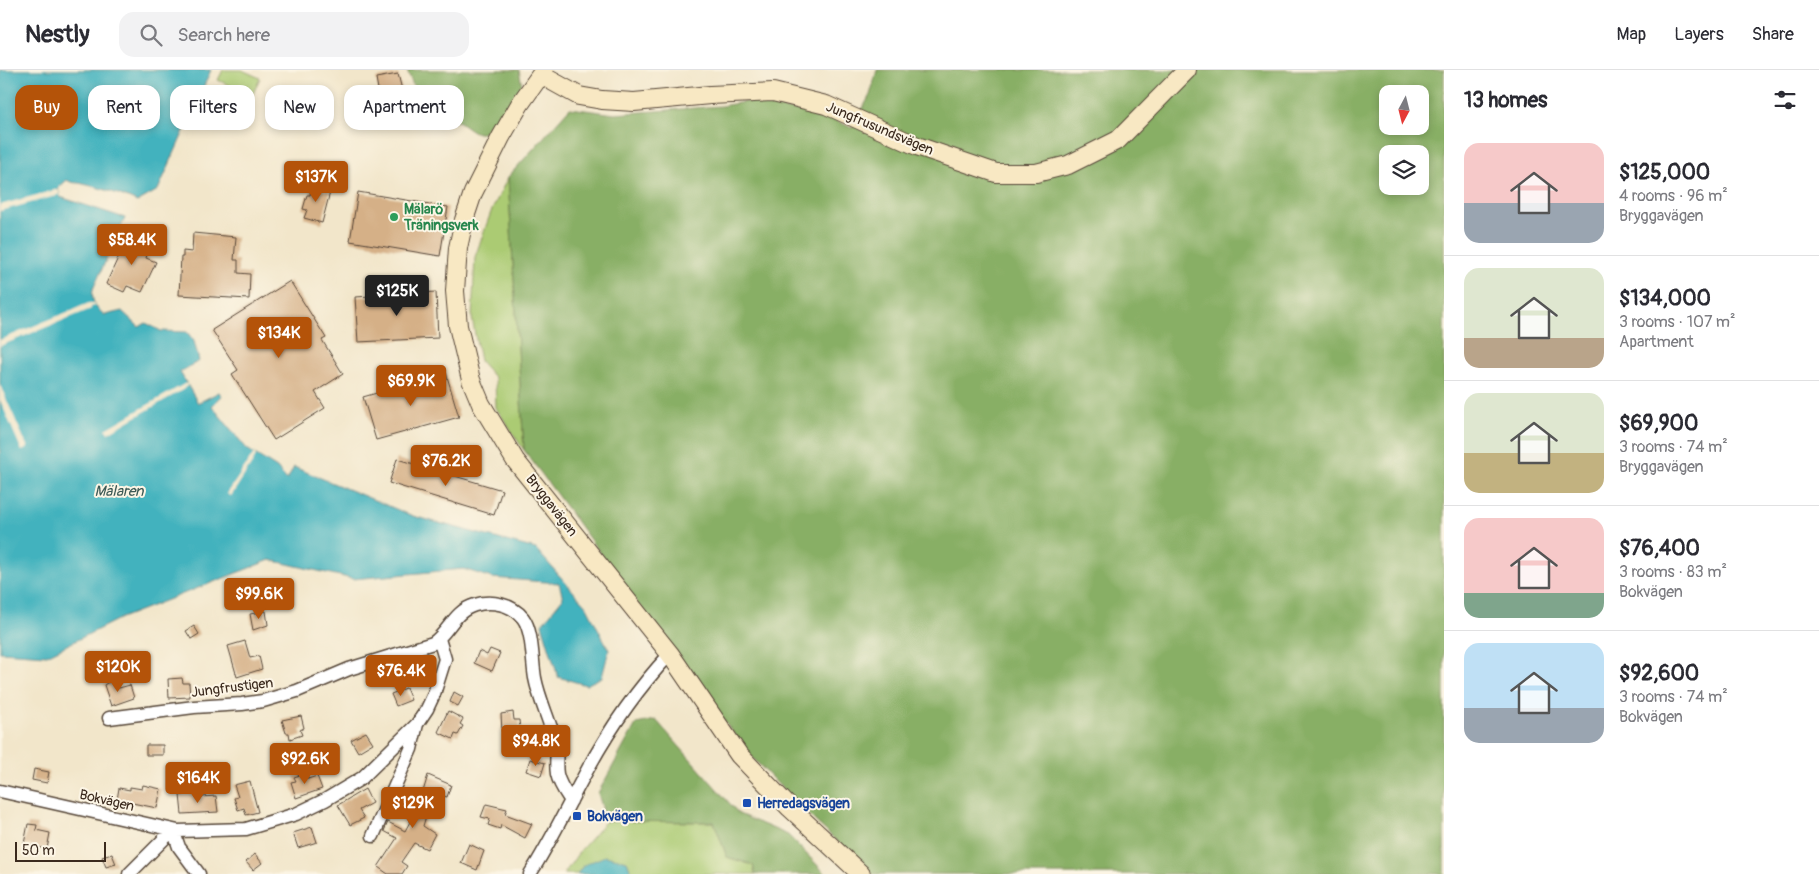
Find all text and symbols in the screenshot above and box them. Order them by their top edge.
search box [119,12,469,57]
text: Nestly [25,20,89,49]
icon: search [137,21,165,49]
text: Search here [177,23,270,47]
text: Map [1617,23,1646,46]
text: Layers [1674,23,1724,46]
text: Share [1752,23,1794,46]
chip: Buy [15,85,78,130]
chip: Rent [88,85,160,130]
chip: Filters [170,85,255,130]
chip: New [265,85,334,130]
chip: Apartment [344,85,464,130]
north arrow [1379,85,1429,135]
map controls [1379,85,1429,195]
icon: filters [1771,86,1799,114]
text: 13 homes [1464,87,1547,114]
street label: Jungfrusundsvägen [824,98,936,159]
button: layers [1379,145,1429,195]
text: $125,000 [1619,159,1710,186]
pin: $137K [281,160,351,203]
icon: home [1504,163,1564,223]
text: $137K [295,167,337,187]
text: 4 rooms · 96 m² [1619,186,1728,206]
place label: Mälarö Träningsverk [403,201,479,234]
text: Bryggavägen [1619,206,1704,226]
marker: Mälarö Träningsverk [388,211,400,223]
pin: $58.4K [91,224,173,266]
text: $58.4K [108,230,156,250]
pin: $125K [362,274,432,317]
text: $125K [376,281,418,301]
text: $134,000 [1619,285,1711,312]
icon: home [1504,288,1564,348]
text: 3 rooms · 107 m² [1619,312,1736,332]
pin: $134K [244,316,314,359]
text: $134K [258,323,300,343]
text: Apartment [1619,332,1694,352]
pin: $69.9K [370,364,452,407]
text: $69.9K [387,371,435,391]
text: $69,900 [1619,410,1698,437]
icon: home [1504,413,1564,473]
text: 3 rooms · 74 m² [1619,437,1728,457]
pin: $76.2K [405,444,487,487]
text: $76.2K [422,451,470,471]
text: Bryggavägen [1619,457,1704,477]
street label: Bryggavägen [522,471,581,540]
water label: Mälaren [94,482,145,501]
text: $76,400 [1619,535,1700,562]
icon: home [1504,538,1564,598]
text: 3 rooms · 83 m² [1619,562,1727,582]
pin: $99.6K [218,578,300,620]
text: Bokvägen [1619,582,1683,602]
text: $99.6K [235,584,283,604]
pin: $120K [83,650,153,693]
pin: $76.4K [360,654,442,697]
text: $120K [96,657,140,677]
text: $92,600 [1619,660,1699,687]
text: $76.4K [377,661,425,681]
icon: home [1504,663,1564,723]
street label: Jungfrustigen [190,674,274,701]
text: 3 rooms · 74 m² [1619,687,1728,707]
text: Bokvägen [1619,707,1683,727]
pin: $94.8K [495,724,577,767]
text: $94.8K [512,731,560,751]
pin: $92.6K [264,742,346,785]
text: $92.6K [281,749,329,769]
pin: $164K [163,762,233,804]
text: $164K [176,768,220,788]
street label: Bokvägen [78,786,136,815]
pin: $129K [378,786,448,829]
text: $129K [392,793,434,813]
place label: Herredagsvägen [757,795,850,812]
marker: Herredagsvägen [741,797,753,809]
place label: Bokvägen [587,808,643,825]
marker: Bokvägen [571,810,583,822]
scale bar [15,839,106,862]
text: 50 m [22,842,55,859]

